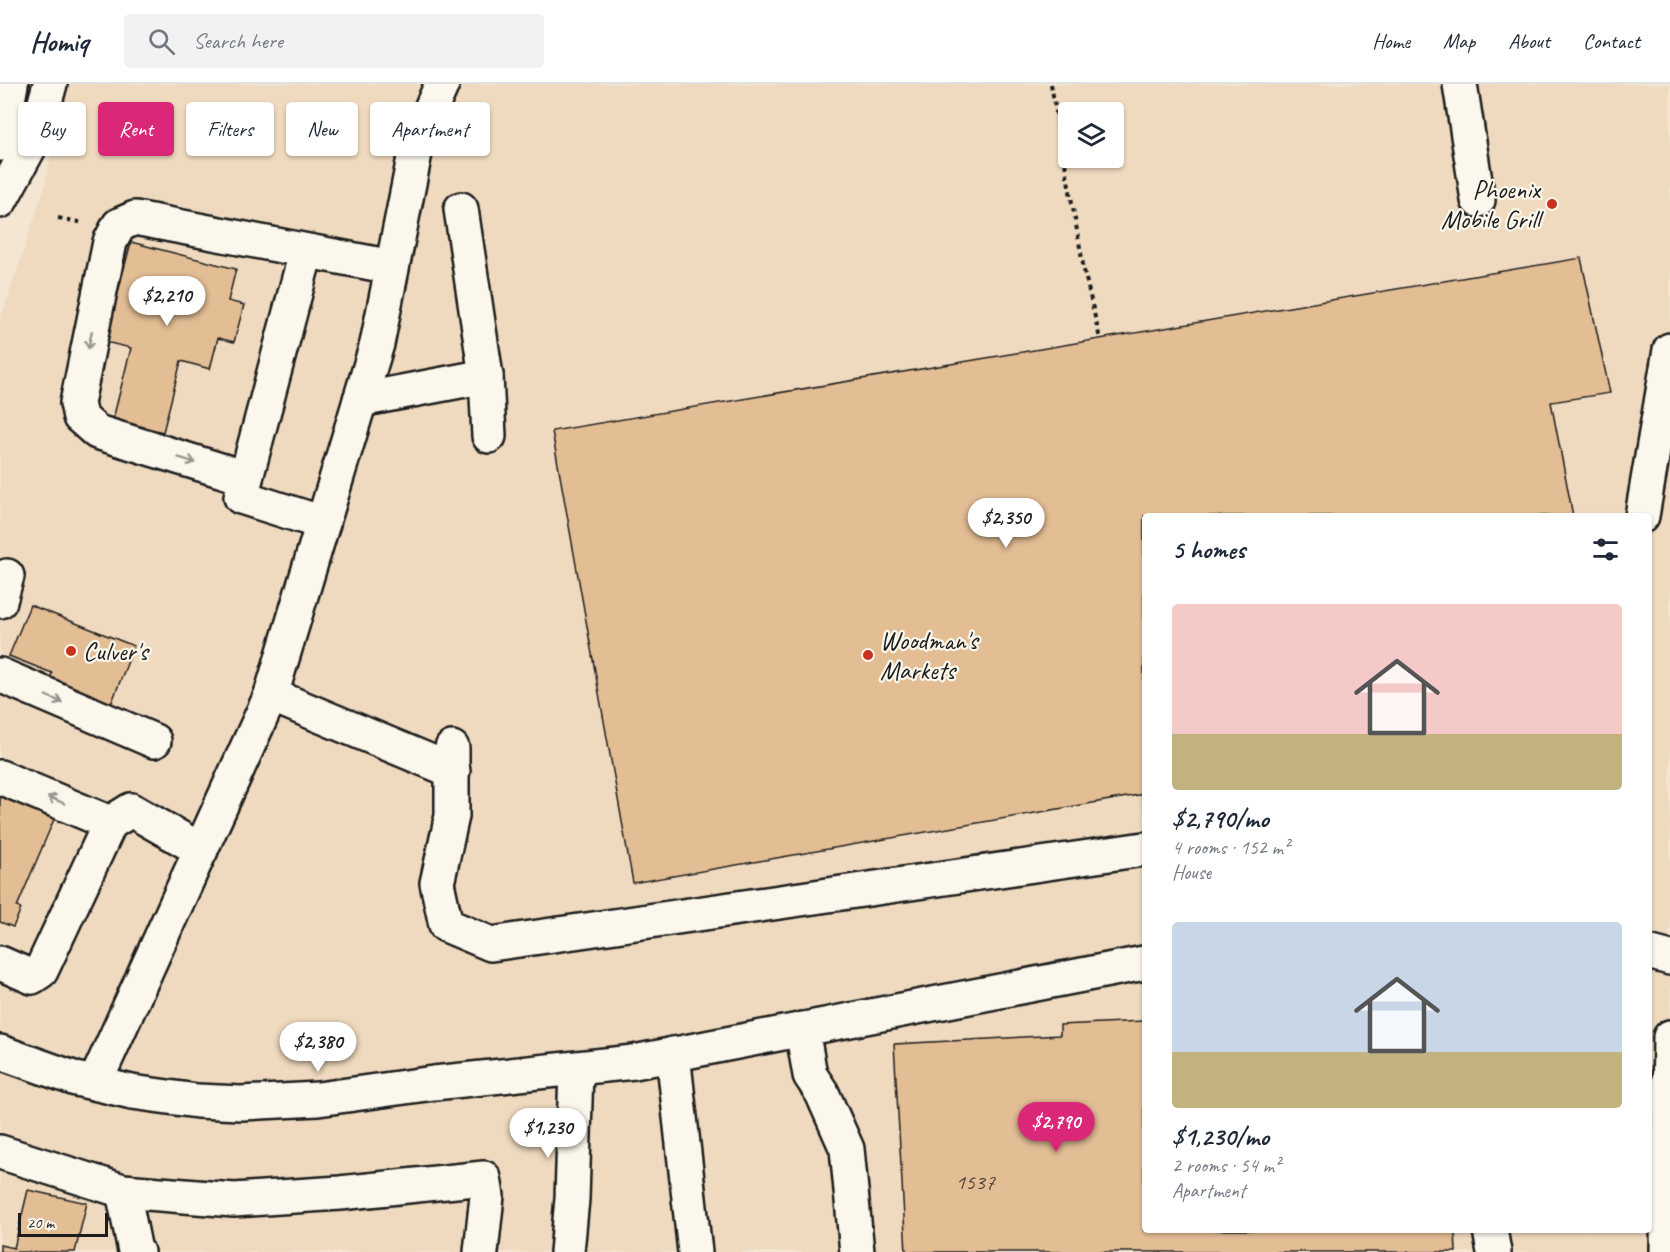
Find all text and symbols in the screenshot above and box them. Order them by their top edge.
search box [124,14,544,68]
text: Homiq [30,24,88,59]
icon: search [145,25,178,58]
text: Search here [193,27,283,55]
text: Home [1372,28,1410,54]
text: Map [1443,28,1475,54]
text: About [1508,28,1550,54]
text: Contact [1583,28,1640,54]
chip: Buy [18,102,86,156]
chip: Rent [98,102,174,156]
chip: Filters [186,102,274,156]
chip: New [286,102,358,156]
chip: Apartment [370,102,490,156]
map controls [1058,102,1124,168]
button: layers [1058,102,1124,168]
place label: Phoenix Mobile Grill [1441,173,1545,236]
marker: Phoenix Mobile Grill [1545,197,1559,211]
pin: $2,210 [118,276,216,327]
text: $2,210 [143,283,191,308]
one-way arrow [84,330,95,350]
one-way arrow [177,455,196,466]
pin: $2,350 [957,498,1055,549]
text: $2,350 [982,505,1030,530]
text: 5 homes [1172,533,1245,566]
icon: filters [1589,533,1622,566]
place label: Woodman's Markets [880,624,980,687]
place label: Culver's [83,635,150,668]
icon: home [1343,643,1451,751]
marker: Culver's [64,644,78,658]
marker: Woodman's Markets [861,648,875,662]
one-way arrow [44,694,62,705]
one-way arrow [48,794,66,805]
text: $2,790/mo [1172,802,1269,835]
text: 4 rooms · 152 m² [1172,835,1289,860]
text: House [1172,860,1211,885]
icon: home [1343,961,1451,1069]
pin: $2,380 [269,1022,367,1073]
text: $2,380 [294,1029,342,1054]
pin: $2,790 [1007,1102,1105,1153]
pin: $1,230 [499,1108,597,1159]
text: $2,790 [1032,1109,1080,1134]
text: $1,230 [524,1115,572,1140]
text: $1,230/mo [1172,1120,1269,1153]
text: 2 rooms · 54 m² [1172,1153,1280,1178]
house number: 1537 [955,1168,996,1196]
text: Apartment [1172,1178,1245,1203]
scale bar [18,1210,108,1238]
text: 20 m [27,1213,54,1233]

